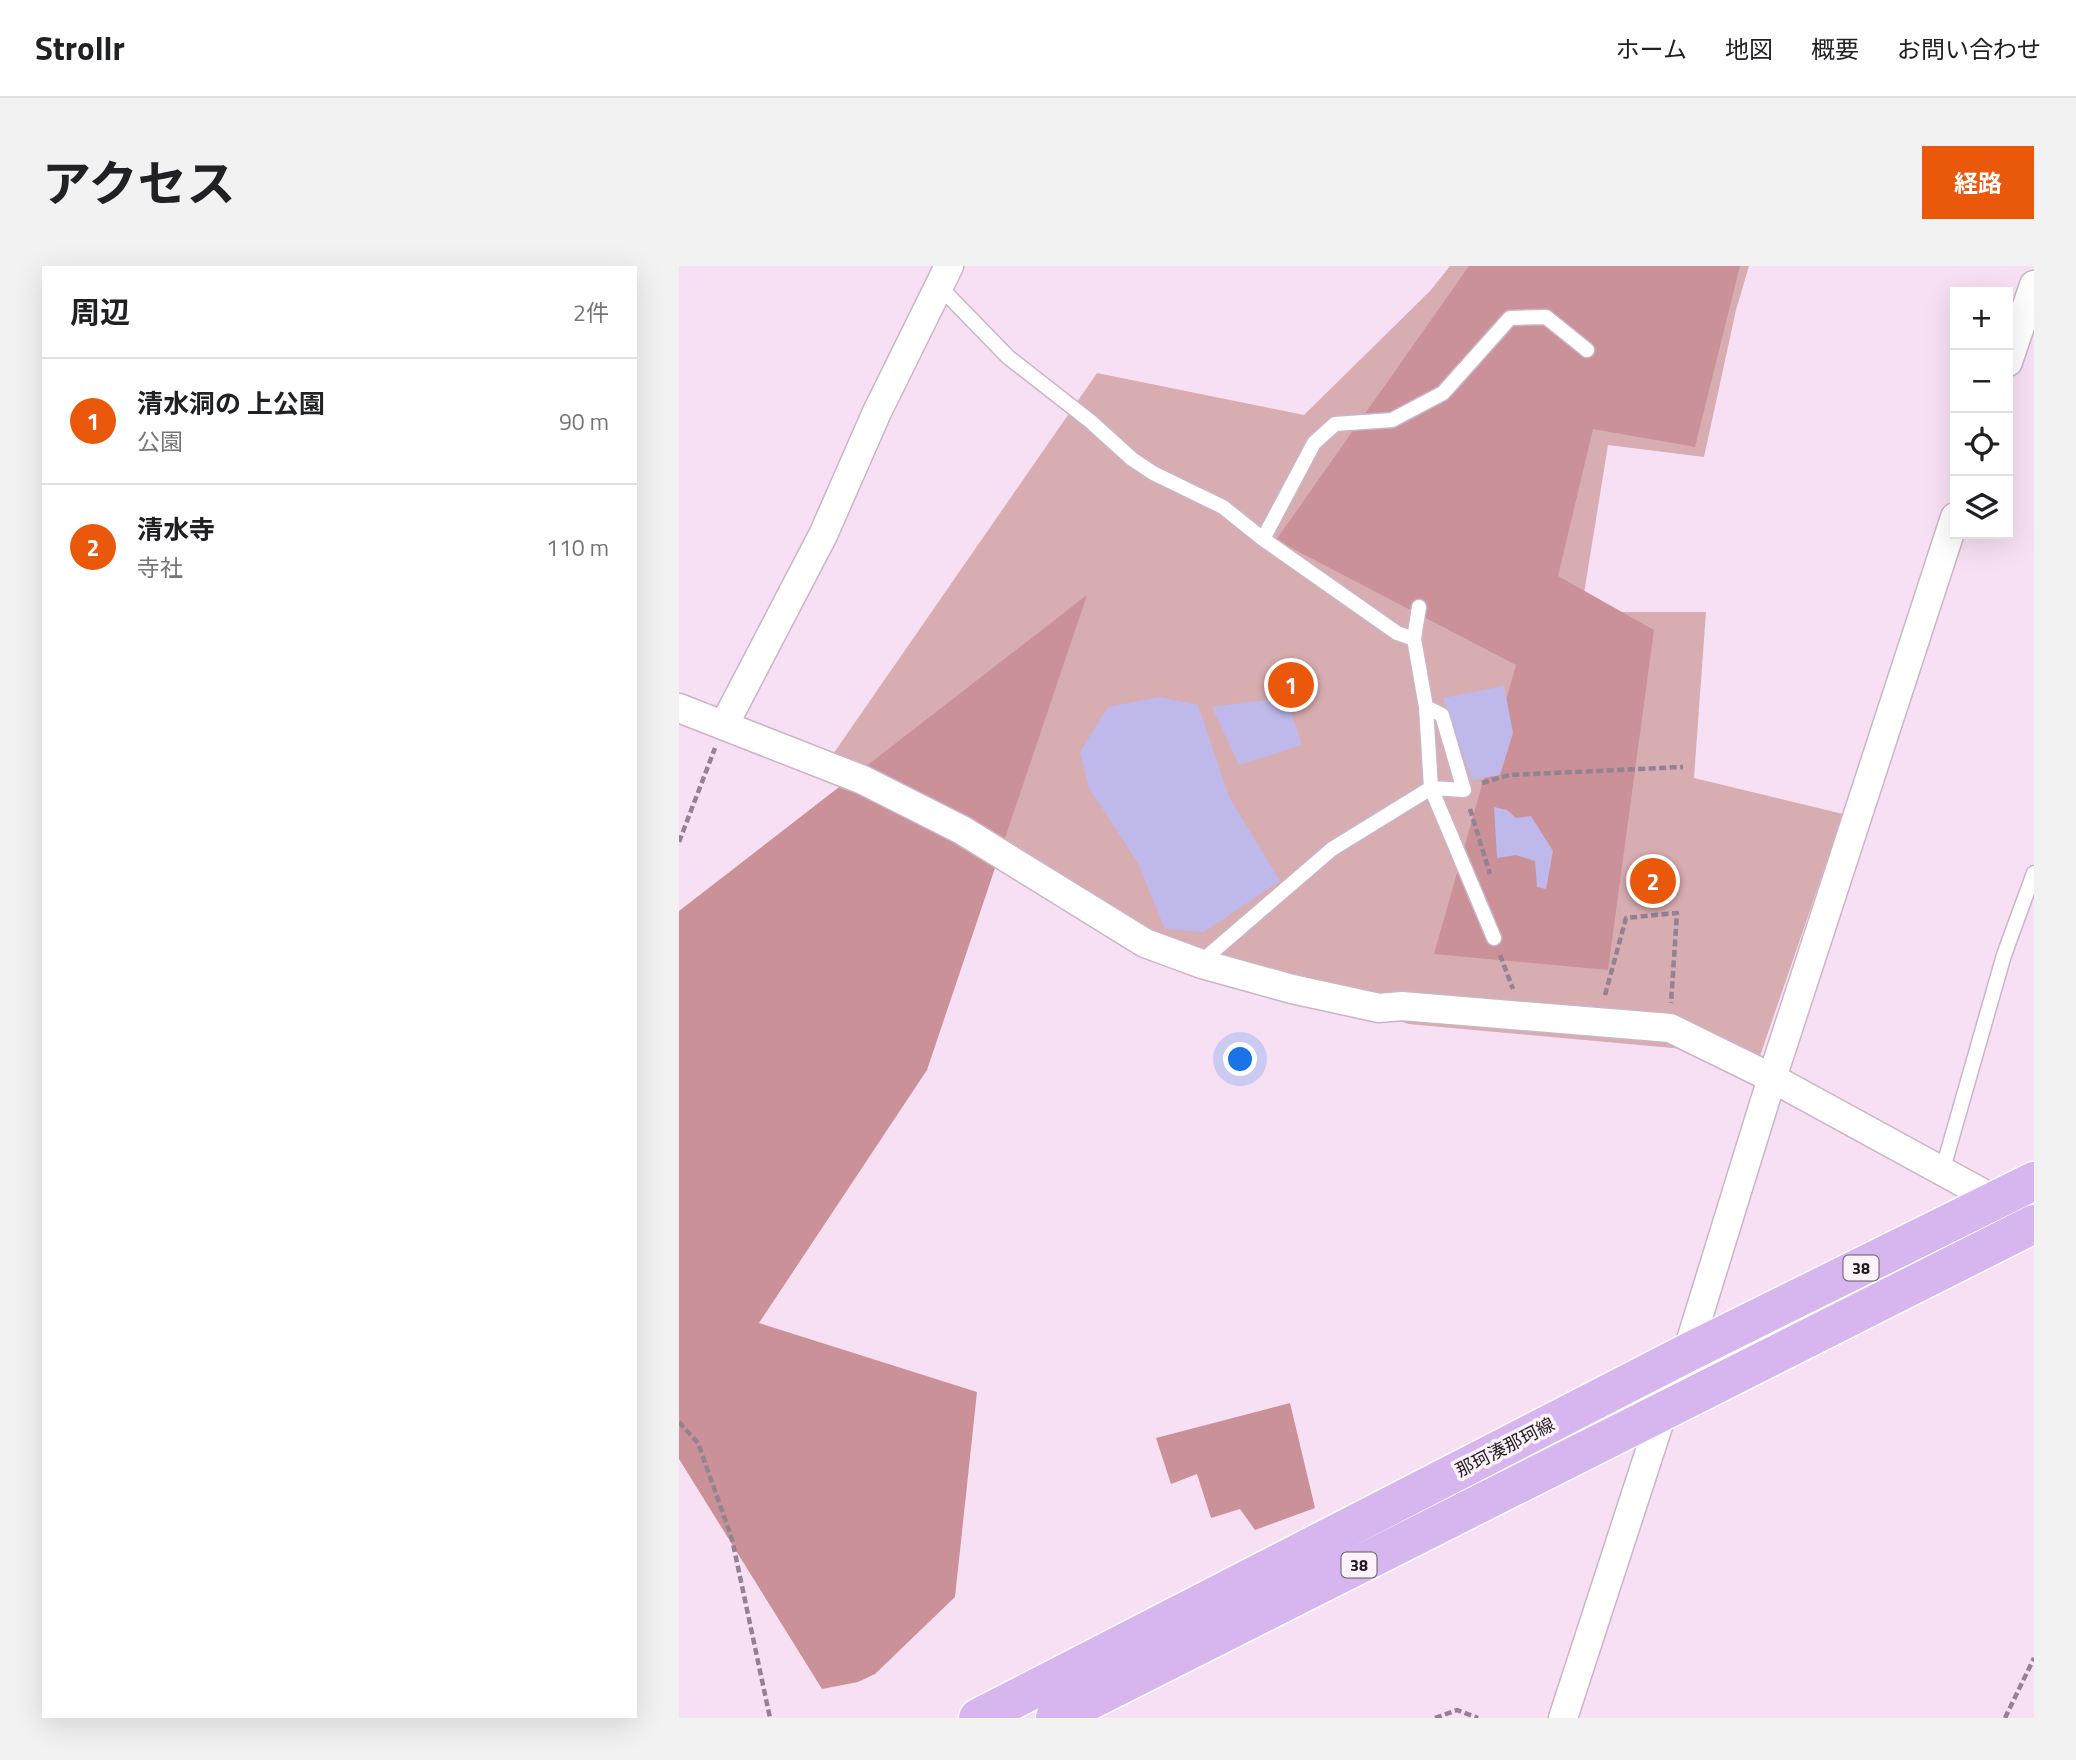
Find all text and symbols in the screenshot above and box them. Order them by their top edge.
text: Strollr [35,23,125,73]
text: ホーム [1616,31,1687,67]
text: 地図 [1725,31,1773,67]
text: 概要 [1811,31,1859,67]
text: お問い合わせ [1897,31,2041,67]
text: アクセス [42,145,236,220]
button: 経路 [1922,146,2034,219]
map controls [1950,287,2013,539]
button: + [1950,287,2013,350]
text: 周辺 [70,289,130,335]
text: 2件 [573,295,609,330]
button: − [1950,350,2013,413]
text: 清水洞の 上公園 [137,384,325,423]
text: 1 [87,404,99,439]
text: 90 m [559,404,609,439]
button: locate [1950,413,2013,476]
text: 公園 [137,424,183,459]
button: layers [1950,476,2013,539]
text: 清水寺 [137,510,215,549]
text: 2 [87,530,99,565]
text: 110 m [546,530,609,565]
text: 寺社 [137,550,183,585]
pin: 1 [1268,659,1314,711]
pin: 2 [1630,855,1676,907]
your location [1223,1042,1257,1076]
road number: 38 [1843,1256,1879,1280]
street label: 那珂湊那珂線 [1451,1410,1559,1484]
road number: 38 [1341,1553,1377,1578]

